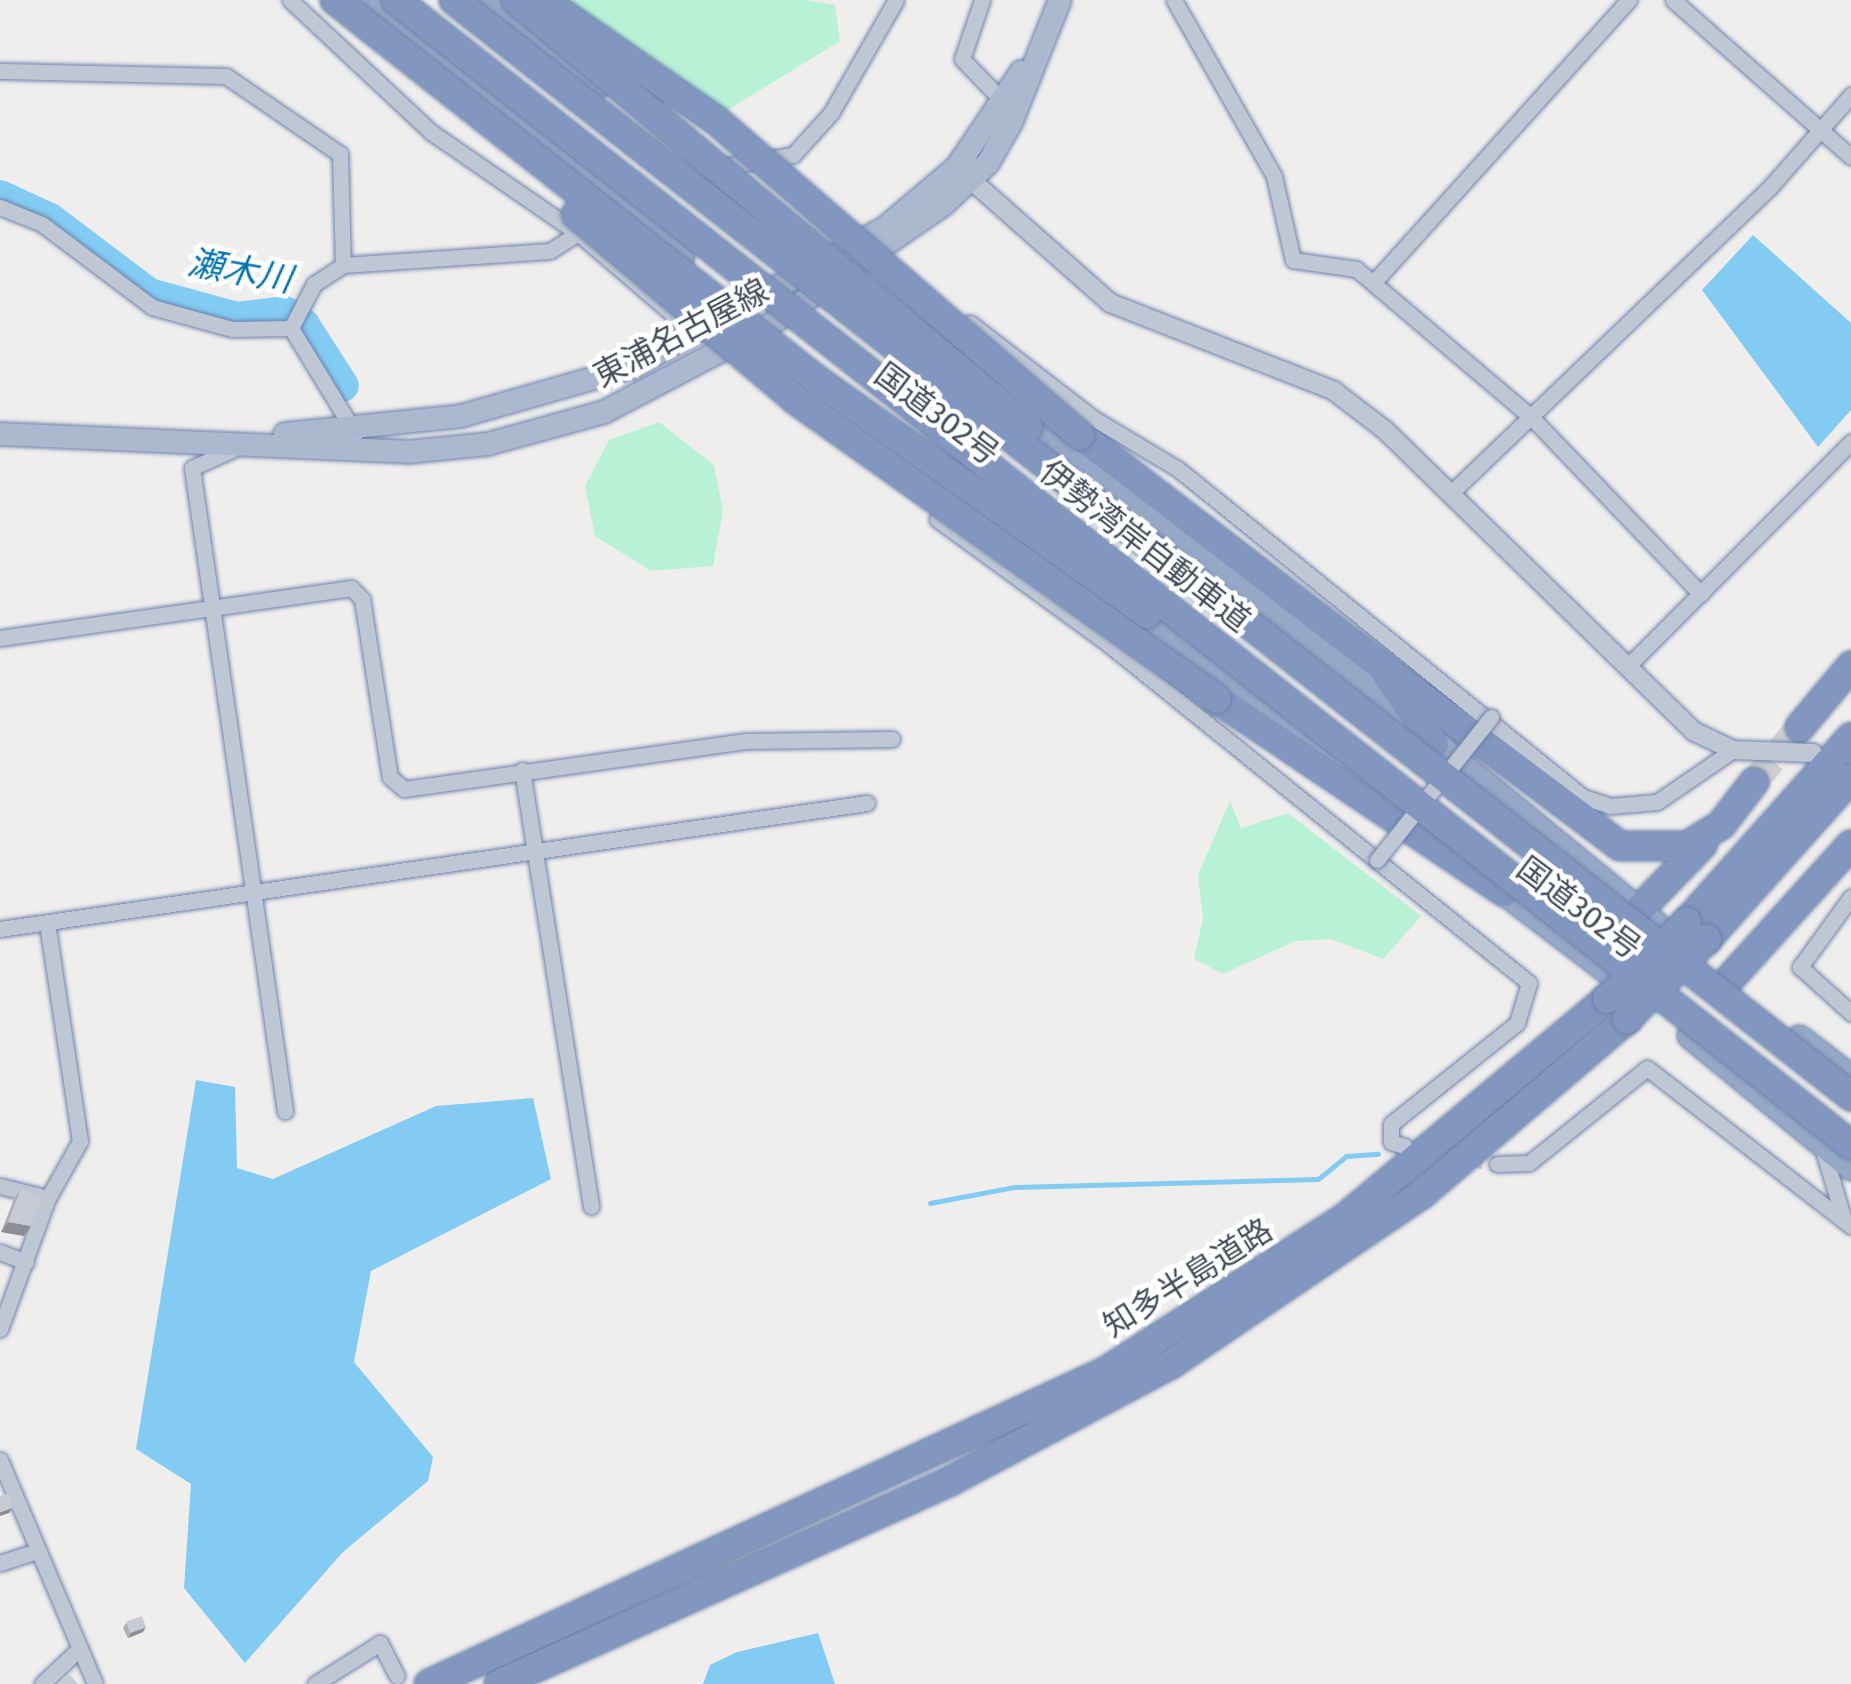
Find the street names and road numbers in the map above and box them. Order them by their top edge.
street label: 東浦名古屋線 [587,271,775,395]
street label: 国道302号 [867,355,1007,473]
street label: 伊勢湾岸自動車道 [1032,452,1258,640]
street label: 国道302号 [1509,849,1649,967]
street label: 知多半島道路 [1096,1211,1280,1345]

